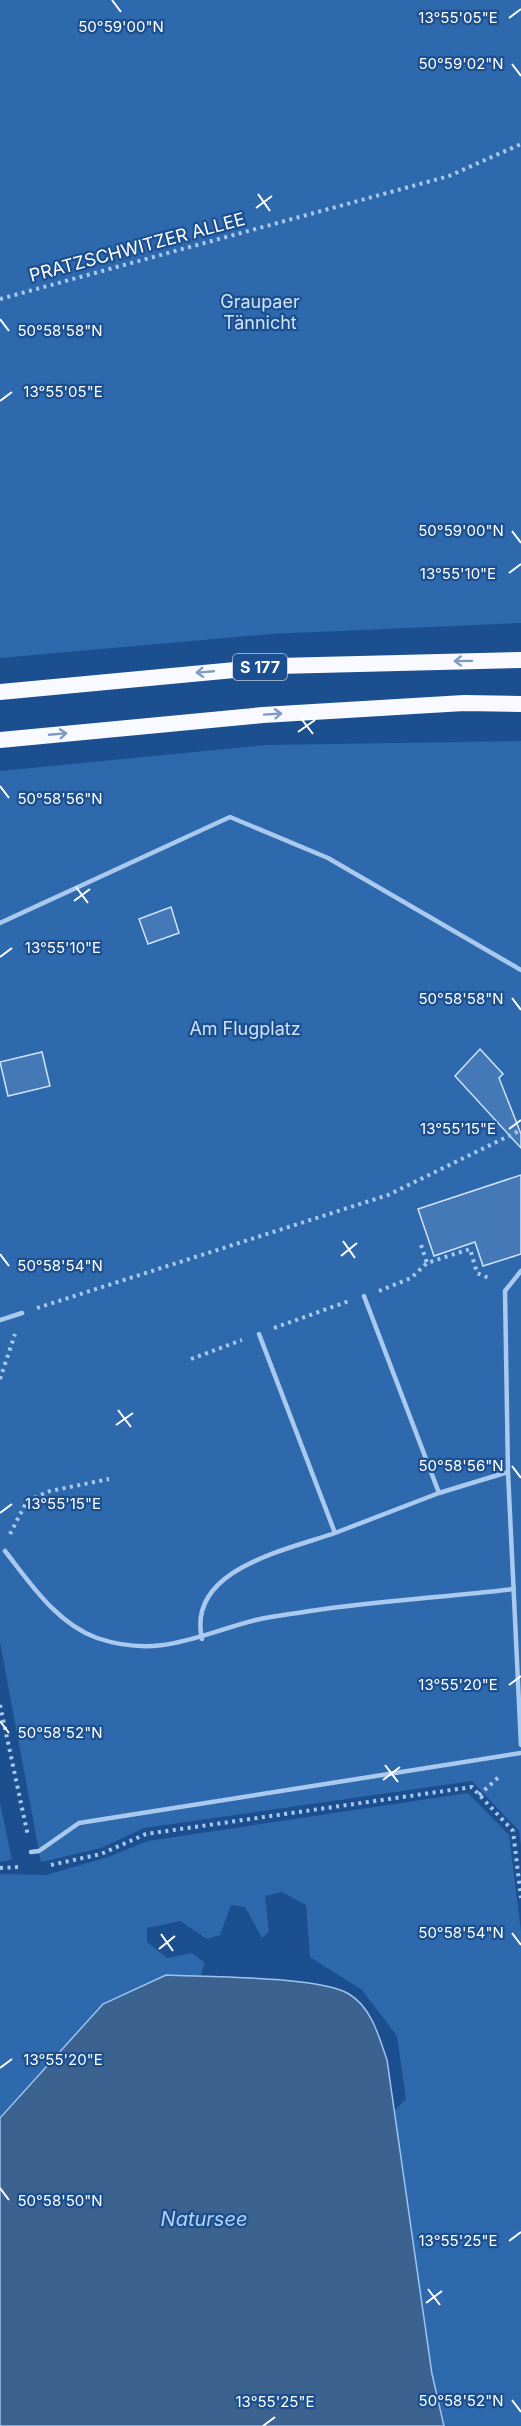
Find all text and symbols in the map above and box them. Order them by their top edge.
text: 13°55'05"E [418,8,498,27]
text: 50°59'00"N [78,17,164,36]
text: 50°59'02"N [418,54,504,73]
street label: PRATZSCHWITZER ALLEE [27,208,247,286]
park label: Graupaer Tännicht [220,291,300,333]
text: 50°58'58"N [18,321,103,340]
text: 13°55'05"E [23,382,103,401]
text: 50°59'00"N [418,521,504,540]
text: 13°55'10"E [420,564,496,583]
road number: S 177 [233,654,287,680]
one-way arrow [453,656,473,667]
one-way arrow [195,667,215,678]
one-way arrow [263,709,283,720]
one-way arrow [48,728,68,739]
text: 50°58'56"N [17,789,103,808]
text: 13°55'10"E [25,938,101,957]
text: 50°58'58"N [419,989,504,1008]
park label: Am Flugplatz [189,1018,301,1039]
text: 13°55'15"E [420,1119,496,1138]
text: 50°58'54"N [17,1256,103,1275]
text: 50°58'56"N [418,1456,504,1475]
text: 13°55'15"E [25,1494,101,1513]
text: 13°55'20"E [418,1675,498,1694]
text: 50°58'52"N [18,1723,102,1742]
text: 50°58'54"N [418,1923,504,1942]
text: 13°55'20"E [23,2050,103,2069]
text: 50°58'50"N [17,2191,103,2210]
water label: Natursee [161,2207,247,2231]
text: 13°55'25"E [419,2231,497,2250]
text: 50°58'52"N [419,2391,503,2410]
text: 13°55'25"E [236,2392,314,2411]

